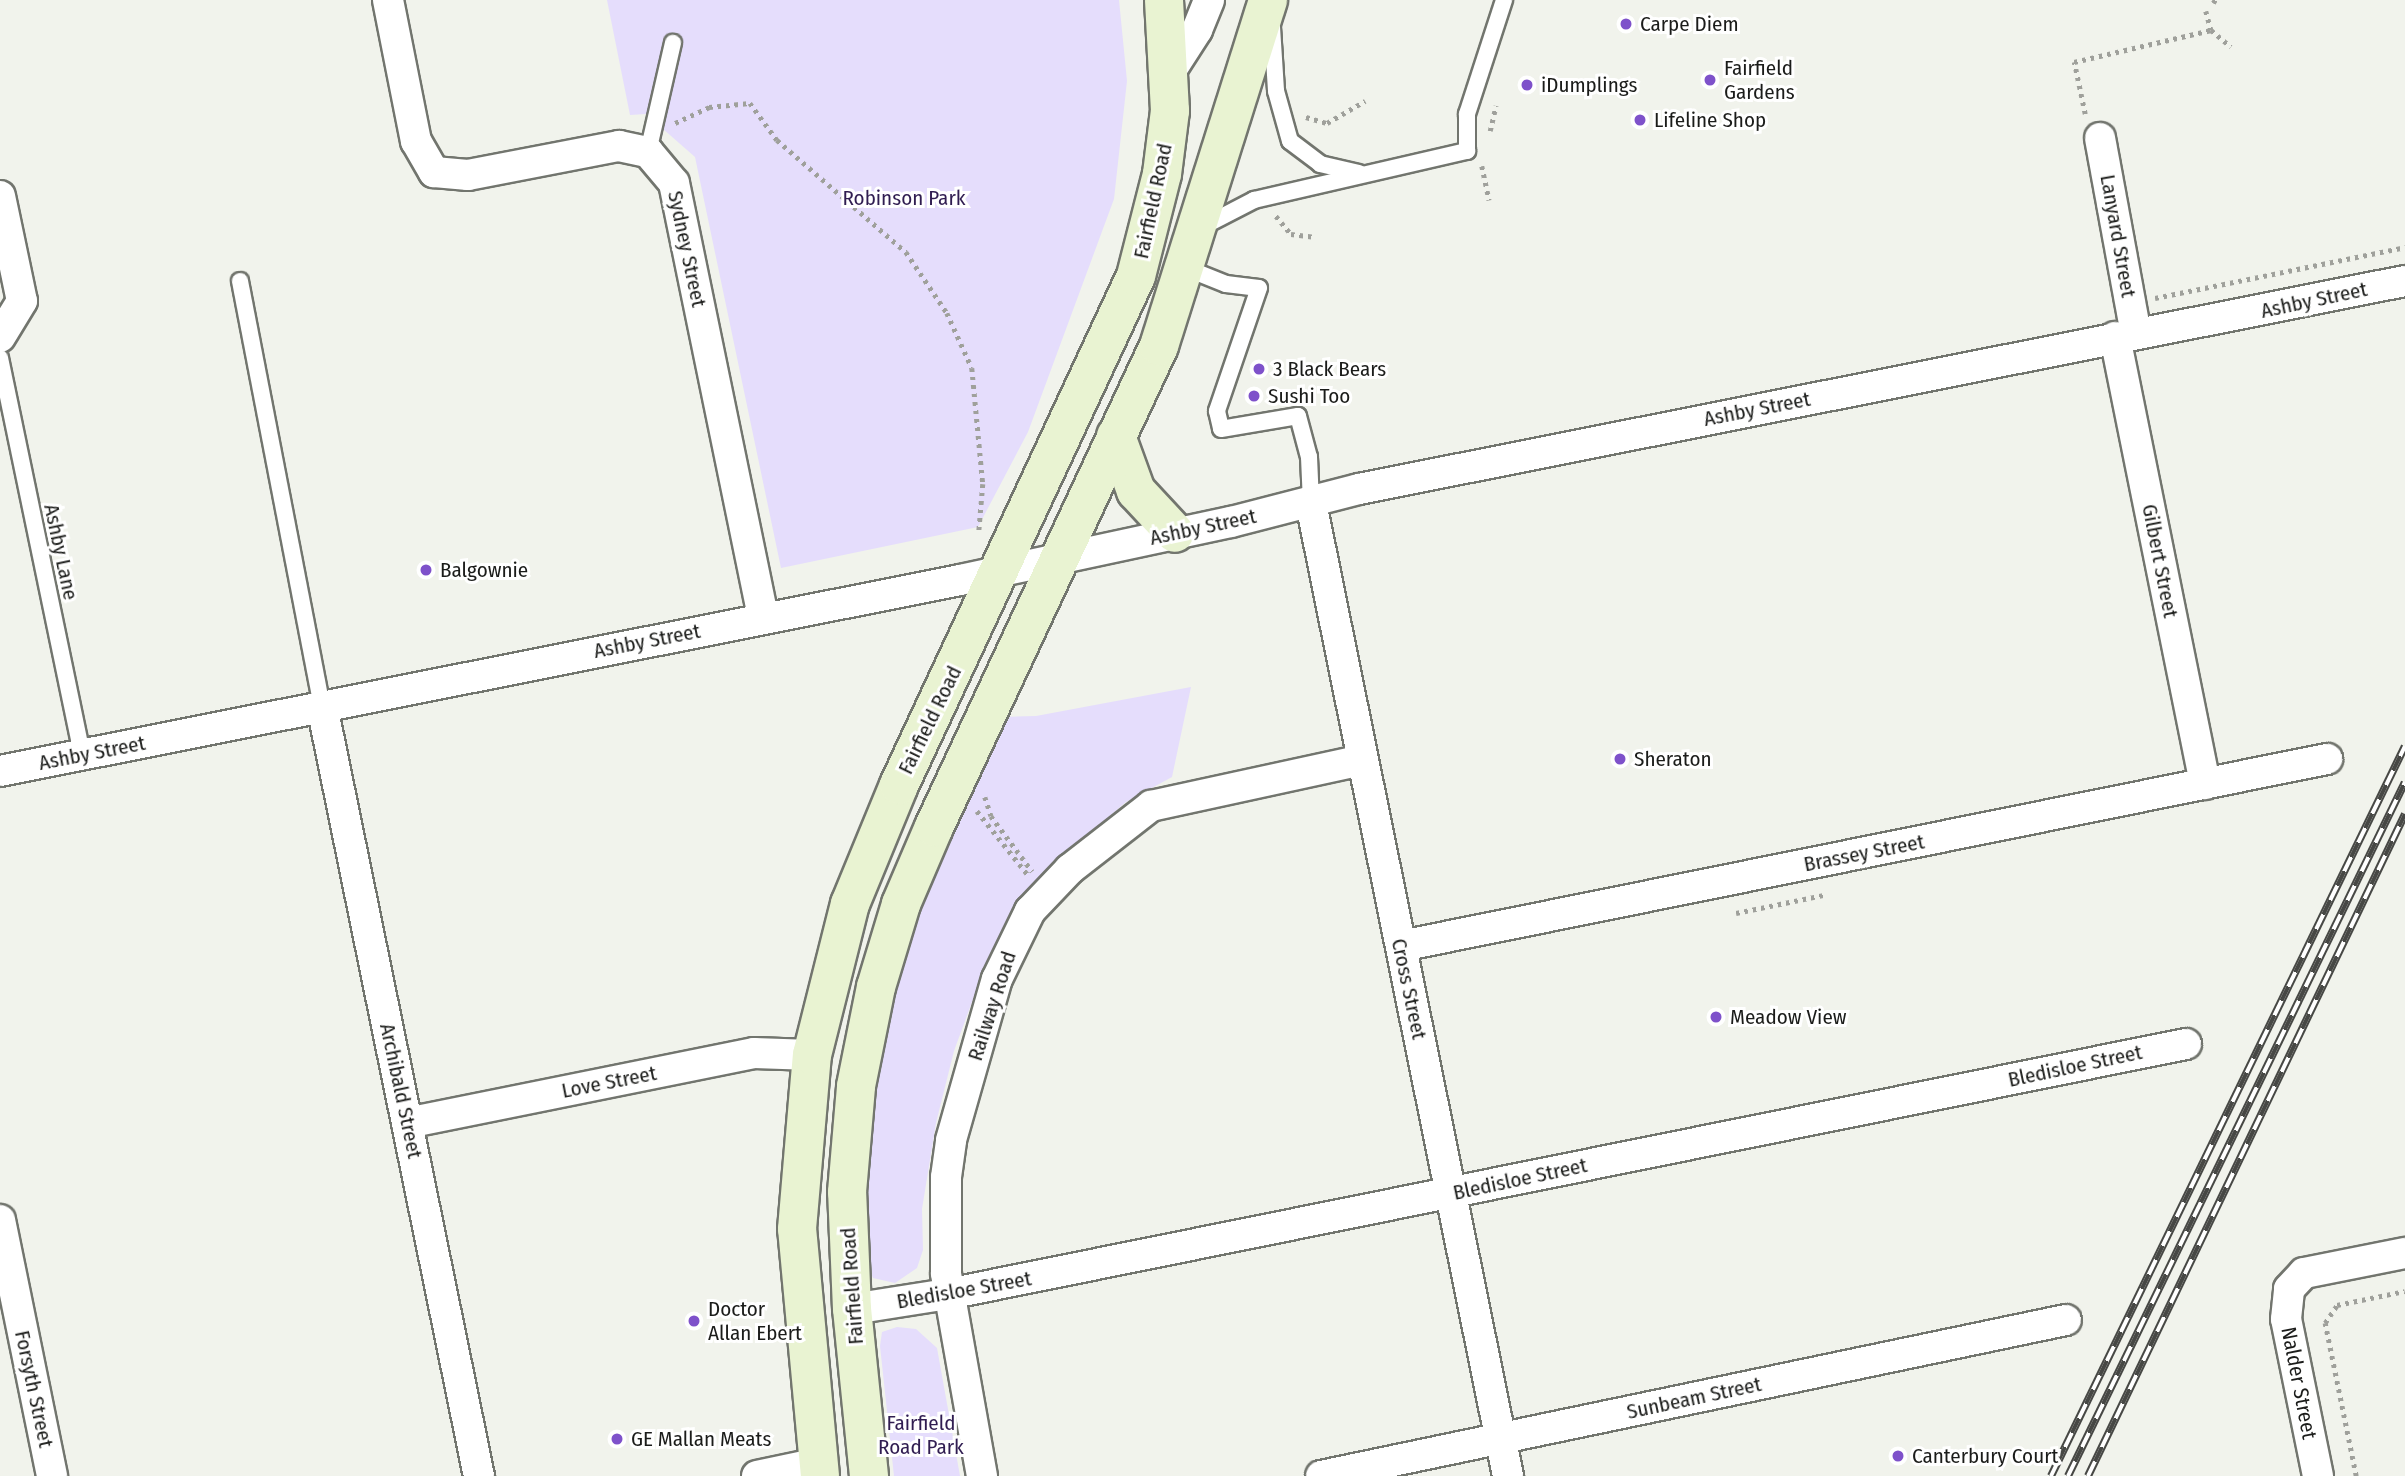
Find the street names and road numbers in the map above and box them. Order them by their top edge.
street label: Fairfield Road [1128,141,1178,261]
street label: Lanyard Street [2095,173,2141,299]
street label: Sydney Street [662,189,712,309]
street label: Ashby Street [2259,276,2369,324]
street label: Ashby Street [1702,386,1812,432]
street label: Ashby Lane [39,502,83,602]
street label: Gilbert Street [2137,502,2183,620]
street label: Ashby Street [1148,503,1258,551]
street label: Ashby Street [592,618,702,664]
street label: Fairfield Road [893,662,967,778]
street label: Ashby Street [37,730,147,776]
street label: Brassey Street [1802,829,1926,877]
street label: Cross Street [1386,936,1432,1042]
street label: Railway Road [962,948,1022,1064]
street label: Archibald Street [374,1021,428,1161]
street label: Bledisloe Street [2006,1040,2144,1092]
street label: Love Street [559,1060,659,1104]
street label: Bledisloe Street [1451,1153,1589,1205]
street label: Fairfield Road [835,1227,869,1345]
street label: Bledisloe Street [895,1266,1033,1314]
street label: Nalder Street [2276,1325,2322,1441]
street label: Forsyth Street [9,1328,59,1450]
street label: Sunbeam Street [1624,1371,1764,1425]

